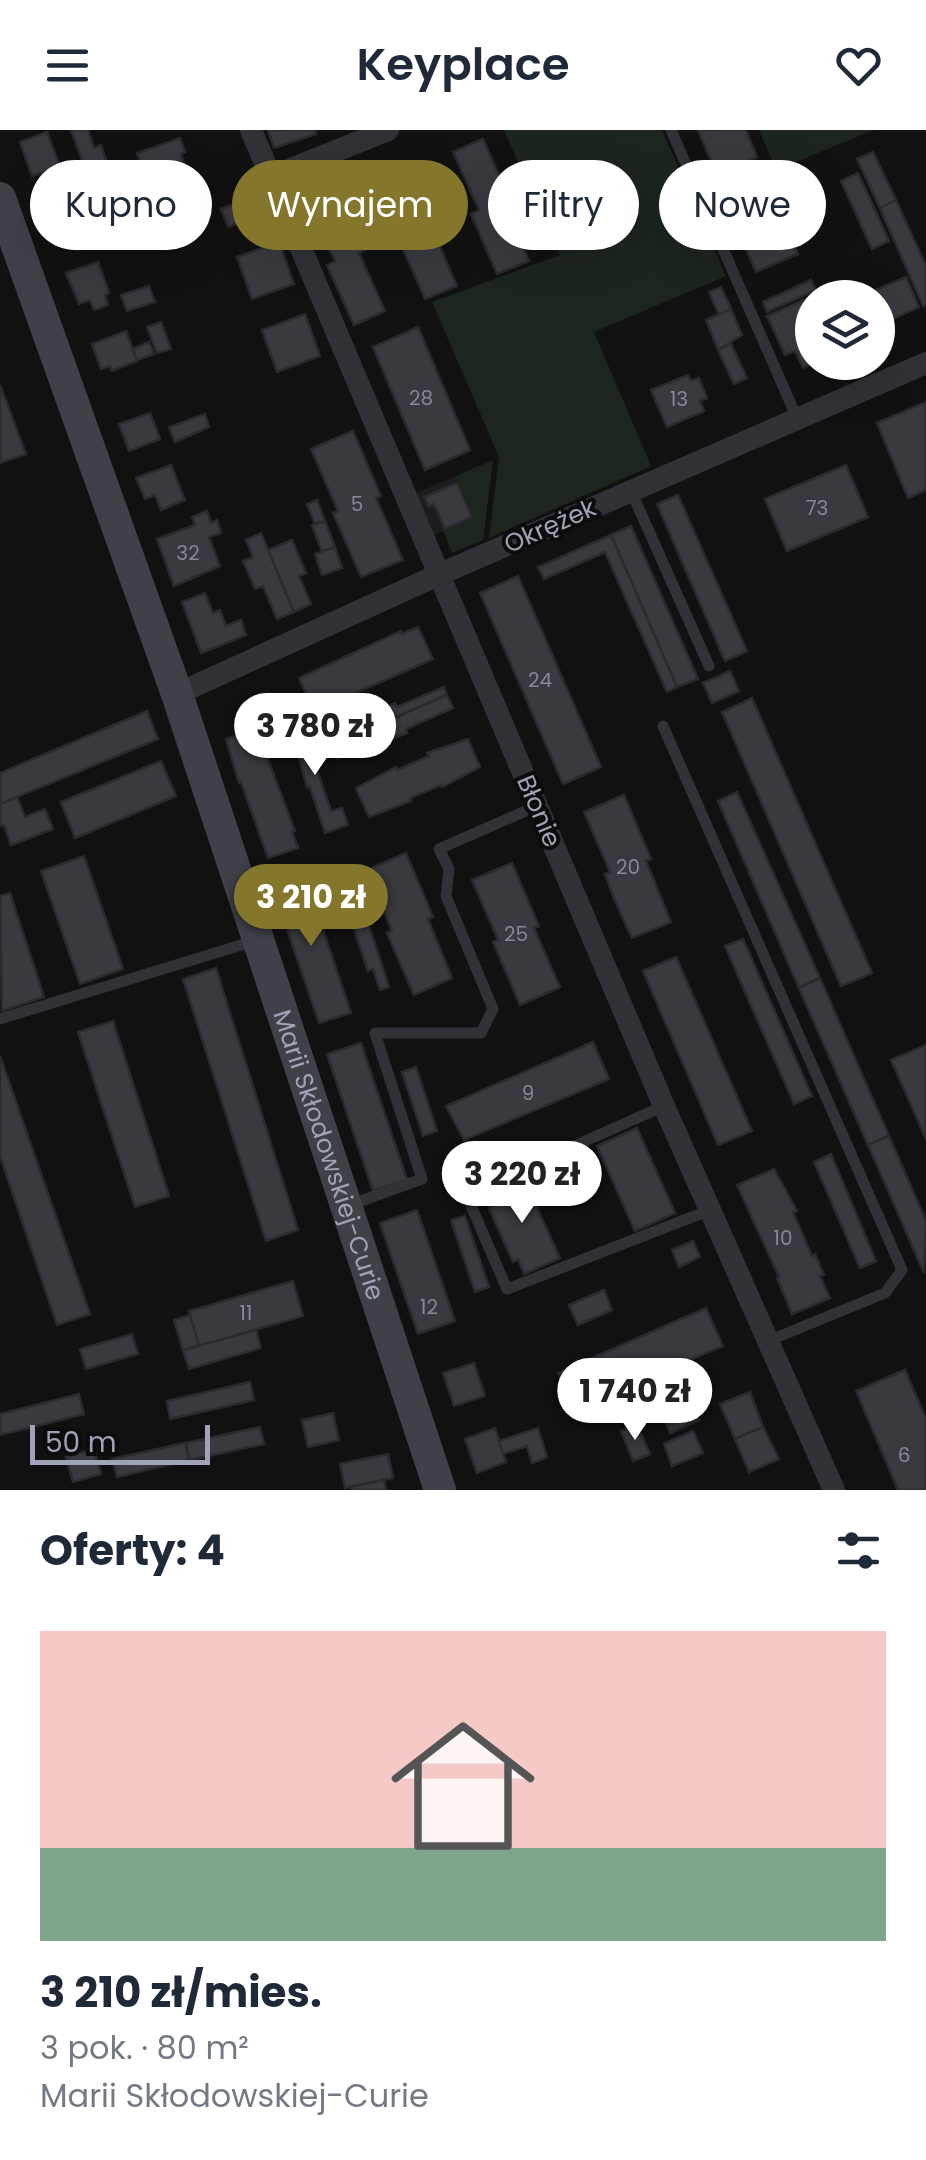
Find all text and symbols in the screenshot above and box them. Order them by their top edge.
text: Keyplace [356,33,570,96]
icon: menu [40,38,95,93]
icon: heart [831,38,886,93]
chip: Kupno [30,160,212,250]
chip: Wynajem [232,160,468,250]
chip: Filtry [488,160,639,250]
chip: Nowe [659,160,826,250]
map controls [795,280,895,380]
button: layers [795,280,895,380]
house number: 28 [409,384,433,412]
house number: 13 [670,385,688,413]
house number: 5 [351,490,363,518]
street label: Okrężek [499,490,602,562]
house number: 73 [806,494,828,522]
house number: 32 [176,539,200,567]
house number: 24 [528,666,552,694]
pin: 3 780 zł [212,693,418,778]
text: 3 780 zł [256,703,374,748]
street label: Błonie [508,770,570,852]
house number: 20 [616,853,640,881]
pin: 3 210 zł [208,864,414,949]
text: 3 210 zł [256,874,366,919]
house number: 25 [504,920,528,948]
street label: Marii Skłodowskiej-Curie [265,1005,394,1305]
house number: 9 [522,1079,534,1107]
pin: 3 220 zł [419,1141,625,1226]
text: 3 220 zł [464,1151,580,1196]
house number: 10 [774,1224,792,1252]
house number: 12 [420,1293,438,1321]
house number: 11 [240,1299,252,1327]
pin: 1 740 zł [532,1358,738,1443]
text: 1 740 zł [579,1368,691,1413]
scale bar [30,1420,210,1464]
text: 50 m [45,1423,116,1462]
house number: 6 [898,1441,910,1469]
text: Oferty: 4 [40,1521,225,1580]
icon: filters [831,1523,886,1578]
icon: home [373,1696,553,1876]
text: 3 210 zł/mies. [40,1963,322,2022]
text: 3 pok. · 80 m² [40,2025,249,2070]
text: Marii Skłodowskiej-Curie [40,2073,429,2118]

